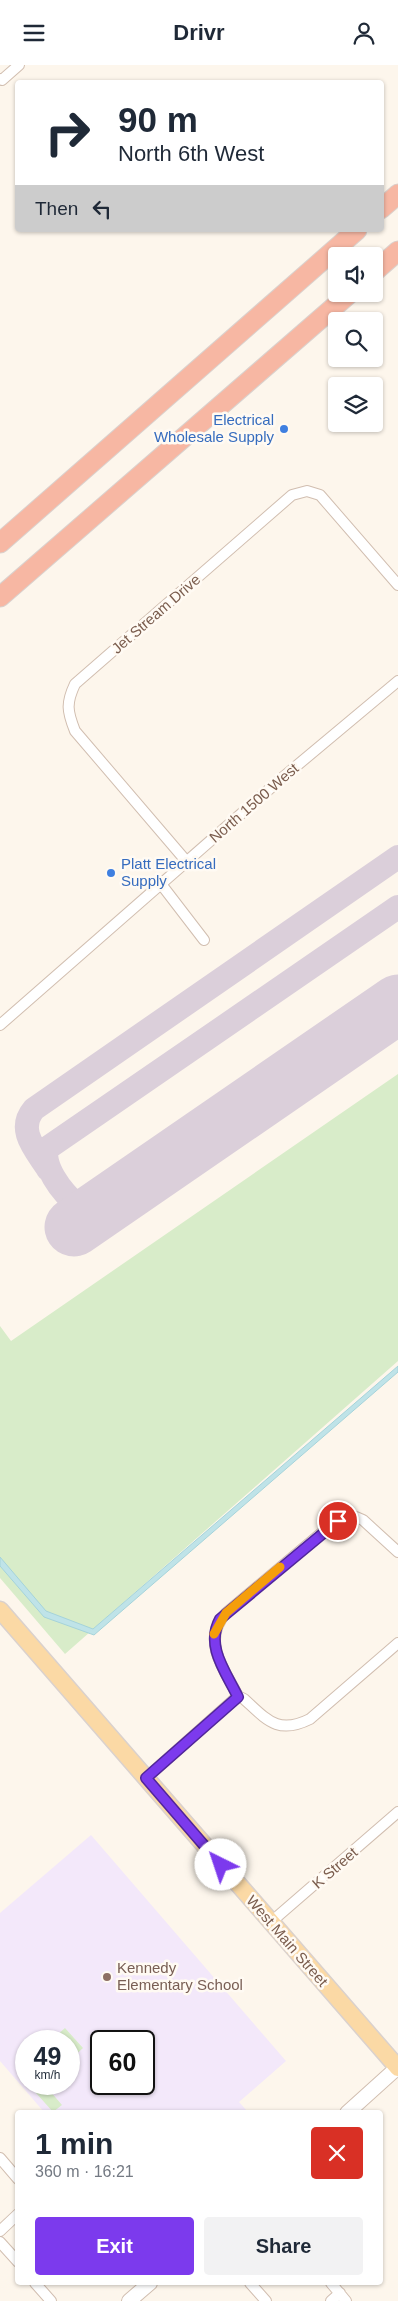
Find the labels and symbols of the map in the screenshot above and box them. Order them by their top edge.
place label: Electrical Wholesale Supply [154,411,274,445]
marker: Electrical Wholesale Supply [278,423,290,435]
street label: Jet Stream Drive [108,571,203,657]
street label: North 1500 West [206,759,302,846]
place label: Platt Electrical Supply [121,855,216,889]
marker: Platt Electrical Supply [105,867,117,879]
pin [317,1500,359,1542]
position arrow [194,1838,246,1890]
street label: K Street [309,1843,361,1892]
street label: West Main Street [243,1892,332,1990]
place label: Kennedy Elementary School [117,1959,243,1993]
marker: Kennedy Elementary School [101,1971,113,1983]
speed limit sign: 60 [90,2030,155,2095]

